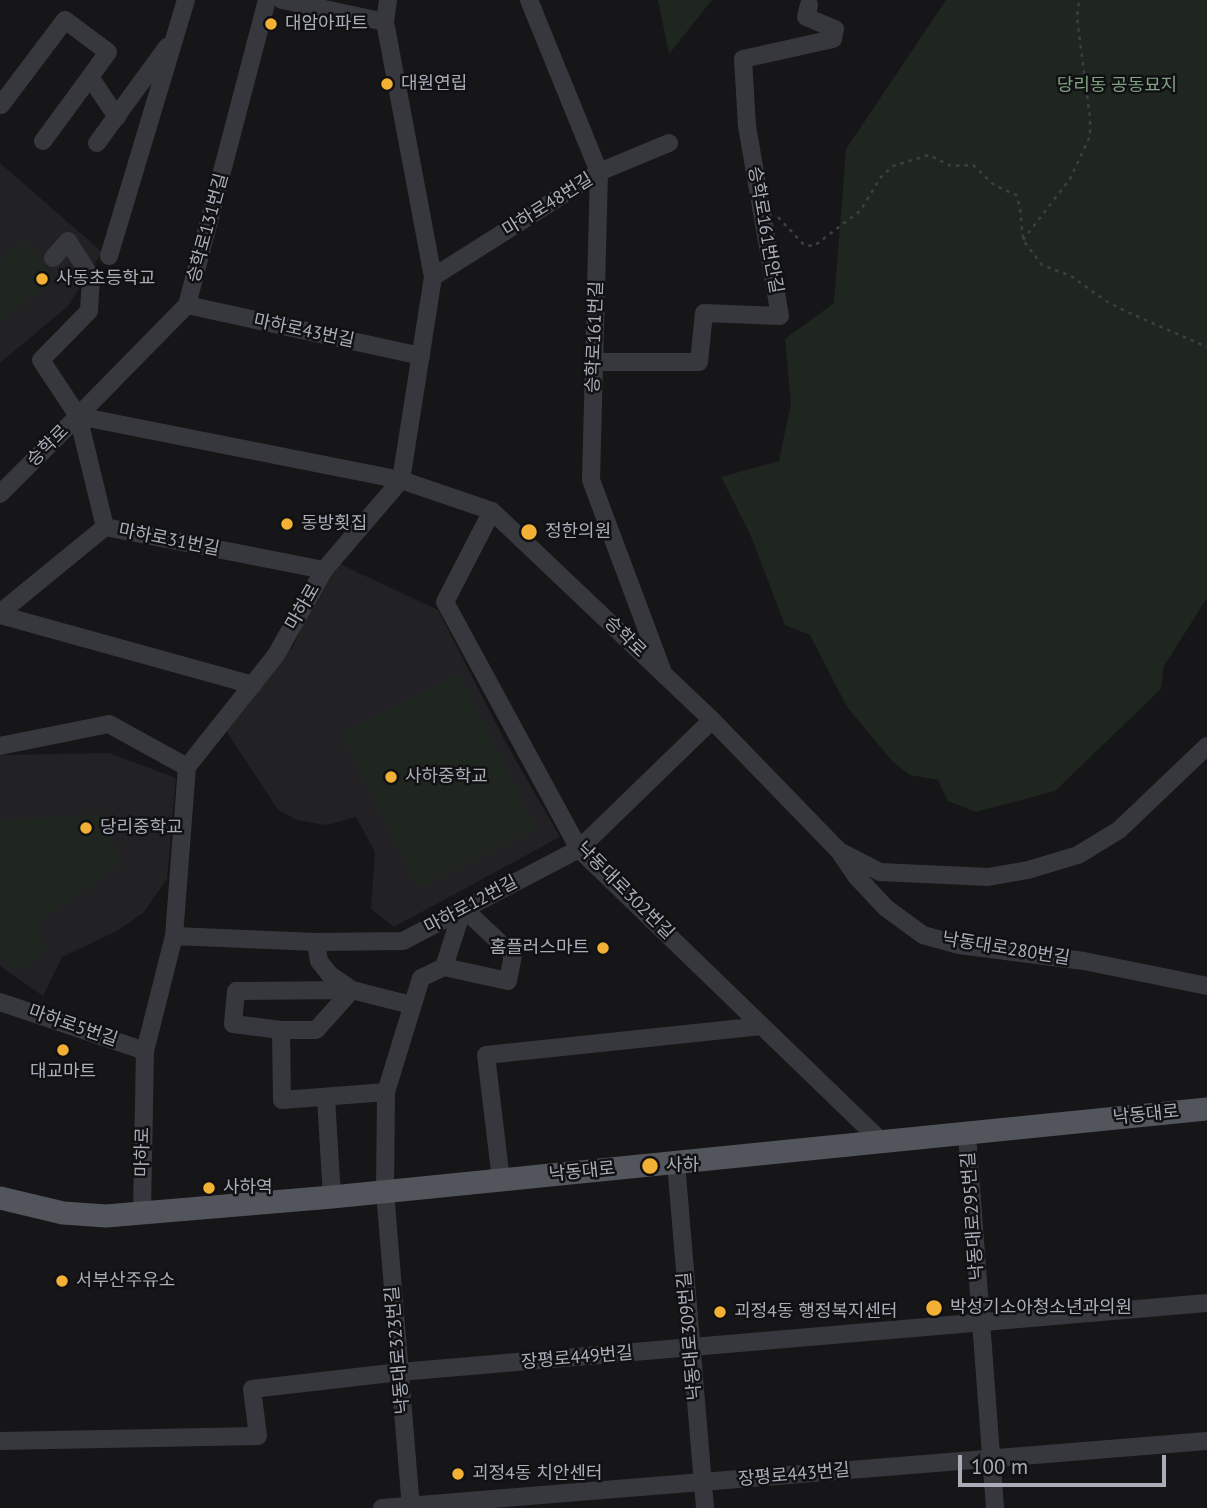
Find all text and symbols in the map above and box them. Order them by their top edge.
place label: 대암아파트 [285,13,368,35]
marker: 대암아파트 [263,16,279,32]
place label: 대원연립 [401,73,467,95]
park label: 당리동 공동묘지 [1057,75,1177,97]
marker: 대원연립 [379,76,395,92]
street label: 승학로161번안길 [743,165,787,295]
street label: 마하로48번길 [499,169,597,241]
street label: 승학로131번길 [183,171,233,285]
place label: 사동초등학교 [56,268,155,290]
marker: 사동초등학교 [34,271,50,287]
street label: 승학로161번길 [582,281,608,393]
street label: 마하로43번길 [252,310,356,352]
street label: 승학로 [23,421,73,471]
place label: 동방횟집 [301,513,367,535]
marker: 동방횟집 [279,516,295,532]
street label: 마하로31번길 [117,520,221,560]
place label: 정한의원 [545,521,611,543]
marker: 정한의원 [519,522,539,542]
street label: 마하로 [281,580,325,634]
street label: 승학로 [600,612,650,662]
place label: 사하중학교 [405,766,488,788]
marker: 사하중학교 [383,769,399,785]
place label: 당리중학교 [100,817,183,839]
marker: 당리중학교 [78,820,94,836]
street label: 낙동대로302번길 [572,838,678,944]
street label: 마하로12번길 [421,871,521,939]
street label: 낙동대로280번길 [941,928,1071,970]
place label: 홈플러스마트 [490,937,589,959]
marker: 홈플러스마트 [595,940,611,956]
street label: 마하로5번길 [26,1001,120,1051]
marker: 대교마트 [55,1042,71,1058]
place label: 대교마트 [30,1061,96,1083]
street label: 낙동대로 [1112,1101,1180,1129]
street label: 마하로 [132,1127,154,1177]
street label: 낙동대로295번길 [958,1151,988,1281]
place label: 사하 [666,1155,699,1177]
marker: 사하 [640,1156,660,1176]
street label: 낙동대로 [548,1158,616,1186]
place label: 사하역 [223,1177,273,1199]
marker: 사하역 [201,1180,217,1196]
place label: 서부산주유소 [76,1270,175,1292]
street label: 낙동대로309번길 [674,1271,706,1401]
marker: 서부산주유소 [54,1273,70,1289]
street label: 낙동대로323번길 [382,1285,414,1415]
place label: 박성기소아청소년과의원 [950,1297,1132,1319]
marker: 박성기소아청소년과의원 [924,1298,944,1318]
place label: 괴정4동 행정복지센터 [734,1301,898,1323]
marker: 괴정4동 행정복지센터 [712,1304,728,1320]
street label: 장평로449번길 [520,1342,634,1374]
scale bar [962,1442,1170,1486]
text: 100 m [971,1453,1028,1480]
street label: 장평로443번길 [737,1459,851,1491]
place label: 괴정4동 치안센터 [472,1463,603,1485]
marker: 괴정4동 치안센터 [450,1466,466,1482]

